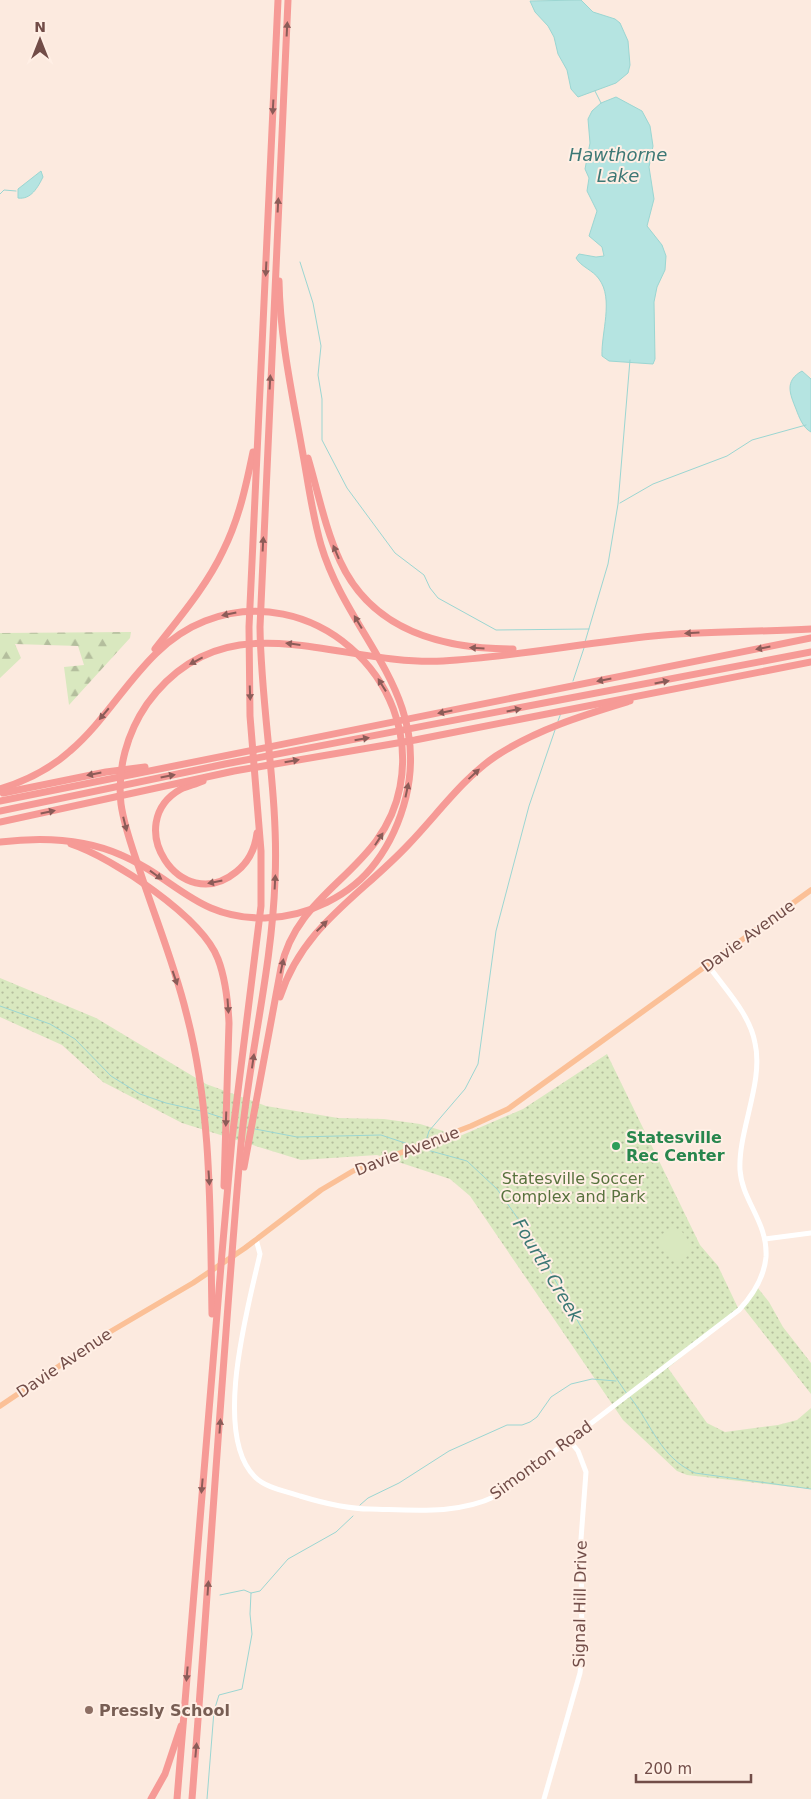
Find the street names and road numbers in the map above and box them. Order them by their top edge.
street label: Davie Avenue [698,896,798,976]
street label: Davie Avenue [352,1122,462,1180]
street label: Davie Avenue [13,1324,115,1402]
street label: Simonton Road [486,1417,596,1503]
street label: Signal Hill Drive [569,1540,591,1668]

